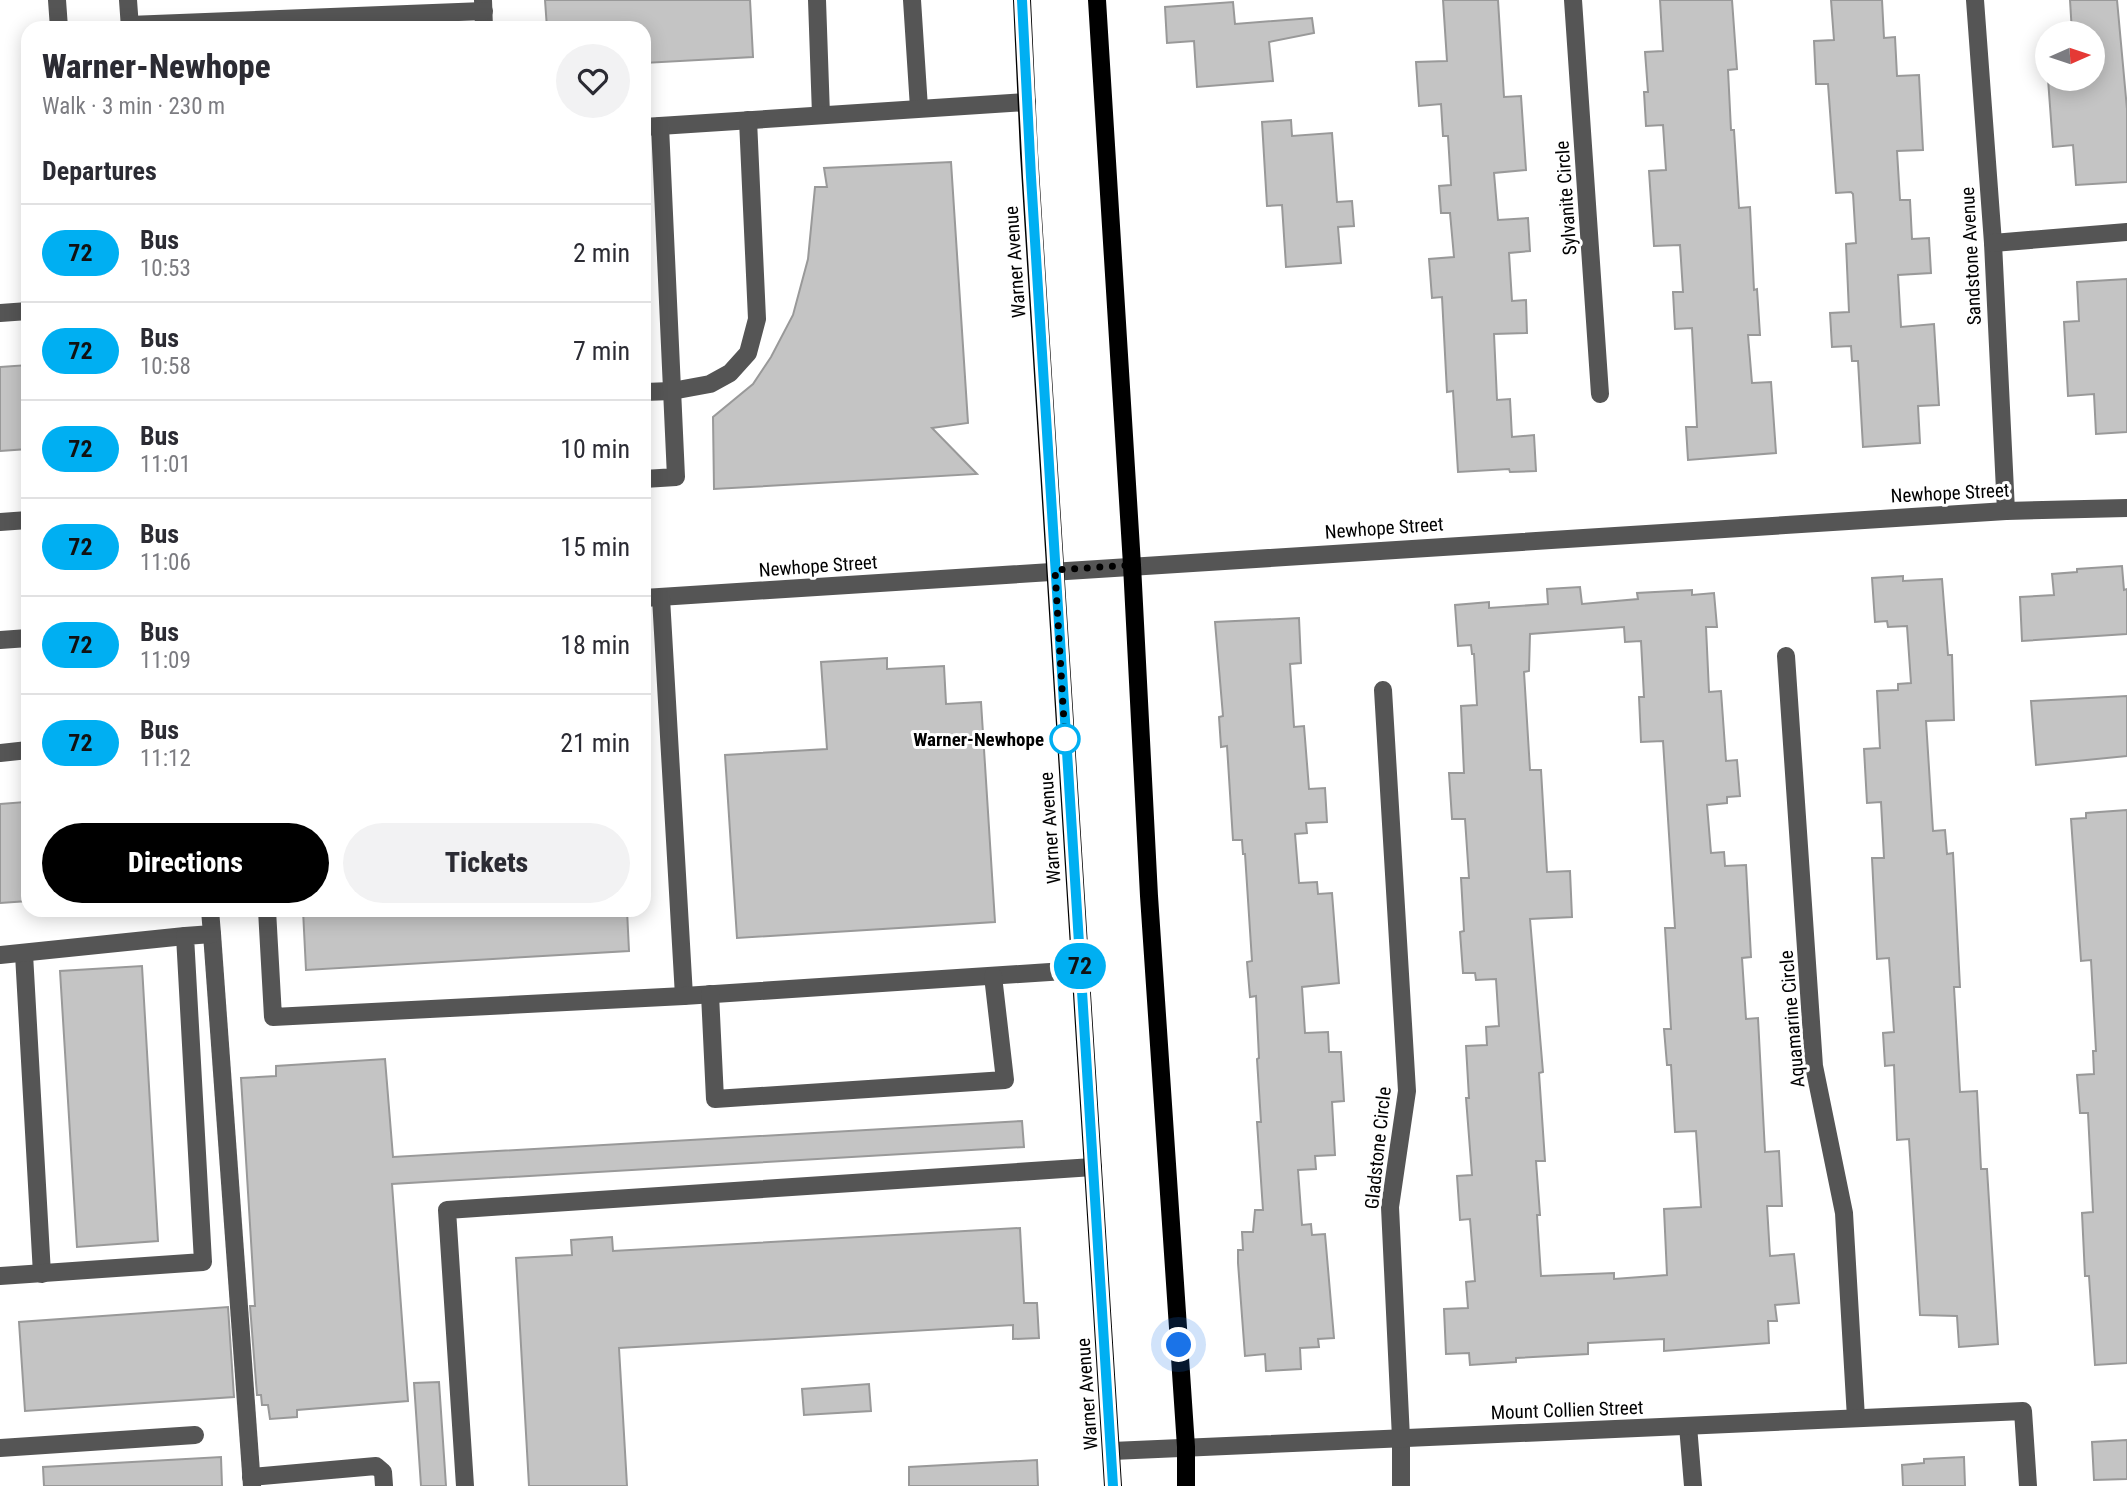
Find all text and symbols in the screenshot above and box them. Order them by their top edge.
north arrow [2035,21,2105,91]
map controls [2035,21,2105,91]
button: heart [556,44,630,118]
text: Warner-Newhope [42,47,271,86]
text: Walk · 3 min · 230 m [42,93,225,120]
street label: Sylvanite Circle [1551,140,1581,256]
text: Departures [42,156,157,186]
street label: Sandstone Avenue [1956,186,1986,326]
street label: Warner Avenue [1000,205,1030,319]
text: Bus [140,225,179,255]
text: 2 min [573,238,630,268]
text: 72 [68,239,93,267]
text: 10:53 [140,255,191,282]
text: Bus [140,323,179,353]
text: 7 min [573,336,630,366]
text: 72 [68,337,93,365]
text: 10:58 [140,353,191,380]
text: Bus [140,421,179,451]
text: 10 min [560,434,630,464]
text: 72 [68,435,93,463]
text: 11:01 [140,451,191,478]
street label: Newhope Street [1890,478,2010,508]
street label: Newhope Street [1324,512,1444,544]
text: Bus [140,519,179,549]
text: 15 min [560,532,630,562]
text: 72 [68,533,93,561]
text: 11:06 [140,549,191,576]
street label: Newhope Street [758,550,878,582]
text: Bus [140,617,179,647]
text: 18 min [560,630,630,660]
text: 72 [68,631,93,659]
text: 11:09 [140,647,191,674]
text: Bus [140,715,179,745]
marker: Warner-Newhope [1050,724,1080,754]
text: 21 min [560,728,630,758]
place label: Warner-Newhope [913,728,1044,751]
text: 72 [68,729,93,757]
text: 11:12 [140,745,191,772]
street label: Warner Avenue [1035,771,1065,885]
button: Directions [42,823,329,903]
button: Tickets [343,823,630,903]
line badge: 72 [1048,943,1112,989]
street label: Aquamarine Circle [1775,949,1809,1089]
text: 72 [1068,952,1092,980]
street label: Gladstone Circle [1360,1086,1396,1210]
your location [1161,1327,1196,1362]
street label: Warner Avenue [1072,1337,1102,1451]
street label: Mount Collien Street [1490,1396,1644,1424]

